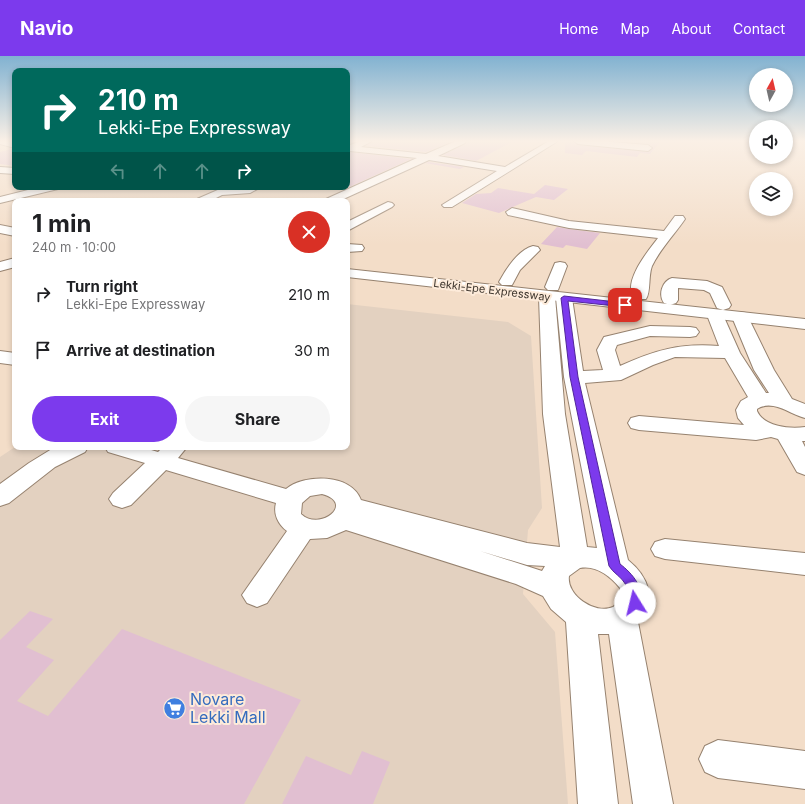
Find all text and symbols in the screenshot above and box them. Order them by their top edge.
text: Navio [20,17,73,40]
text: Home [559,20,598,37]
text: Map [620,20,650,37]
text: About [672,20,711,37]
text: Contact [733,20,785,37]
north arrow [749,68,793,112]
map controls [749,68,793,216]
text: 210 m [98,83,179,117]
icon: right [32,84,84,136]
text: Lekki-Epe Expressway [98,117,291,138]
button: sound [749,120,793,164]
icon: left [107,160,129,182]
icon: ahead [149,160,171,182]
icon: ahead [191,160,213,182]
icon: right [233,160,255,182]
button: layers [749,172,793,216]
text: 1 min [32,209,91,238]
button: close [288,211,330,253]
text: 240 m · 10:00 [32,239,116,255]
street label: Lekki-Epe Expressway [433,276,551,304]
text: Turn right [66,277,138,296]
icon: right [32,283,54,305]
text: 210 m [288,285,330,304]
pin [608,288,642,322]
icon: arrive [614,294,636,316]
text: Lekki-Epe Expressway [66,296,205,312]
icon: arrive [32,339,54,361]
text: Arrive at destination [66,341,215,360]
text: 30 m [294,341,330,360]
button: Exit [32,396,177,442]
button: Share [185,396,330,442]
position arrow [614,582,656,624]
place label: Novare Lekki Mall [190,689,266,727]
supermarket icon: Novare Lekki Mall [162,695,188,721]

